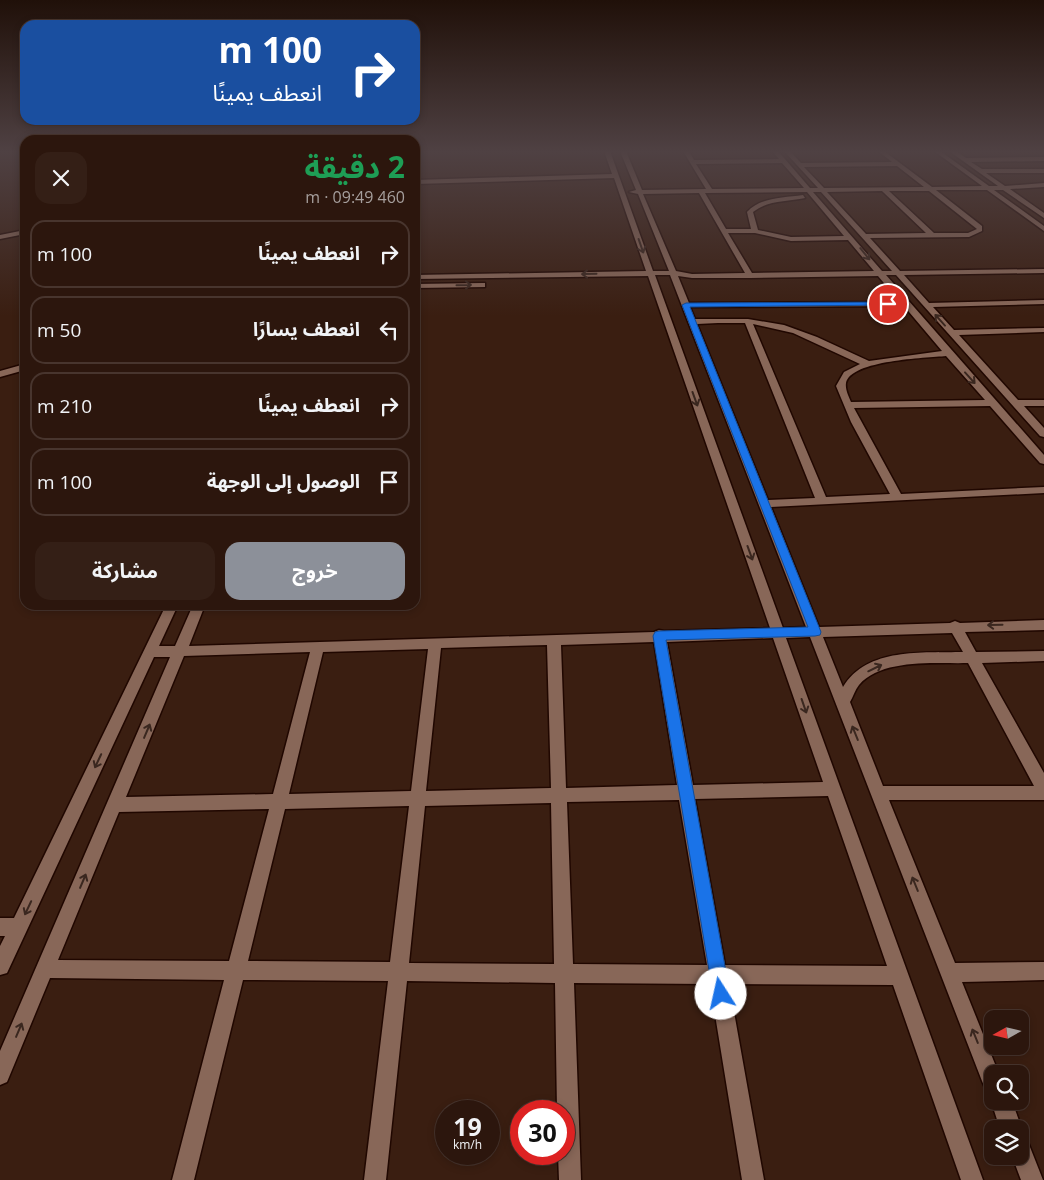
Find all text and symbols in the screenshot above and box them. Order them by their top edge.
text: 100 m [218,26,322,73]
icon: right [340,40,405,105]
text: انعطف يمينًا [212,77,322,107]
text: 2 دقيقة [305,146,405,187]
button: close [35,152,87,204]
text: 460 m · 09:49 [305,186,405,208]
one-way arrow [637,238,646,254]
text: انعطف يمينًا [258,240,360,266]
icon: right [375,240,403,268]
text: 100 m [37,241,92,267]
one-way arrow [859,247,870,260]
one-way arrow [582,269,598,279]
one-way arrow [455,280,471,290]
pin [867,283,909,325]
icon: arrive [874,290,902,318]
one-way arrow [935,313,946,326]
text: انعطف يسارًا [253,316,360,342]
icon: left [375,316,403,344]
text: 50 m [37,317,81,343]
one-way arrow [964,371,976,384]
one-way arrow [691,391,700,407]
text: انعطف يمينًا [258,392,360,418]
icon: right [375,392,403,420]
text: 210 m [37,393,92,419]
text: الوصول إلى الوجهة [207,468,360,494]
icon: arrive [375,468,403,496]
text: 100 m [37,469,92,495]
button: مشاركة [35,542,215,600]
button: خروج [225,542,405,600]
one-way arrow [746,544,755,560]
one-way arrow [988,620,1004,630]
one-way arrow [867,663,882,672]
one-way arrow [800,698,809,713]
one-way arrow [142,724,152,739]
one-way arrow [850,726,859,741]
one-way arrow [92,753,102,768]
one-way arrow [79,874,88,889]
one-way arrow [910,877,919,893]
one-way arrow [23,900,32,915]
position arrow [694,967,746,1019]
north arrow [984,1010,1029,1055]
map controls [984,1010,1029,1165]
one-way arrow [15,1023,25,1038]
one-way arrow [969,1028,978,1043]
button: search [984,1065,1029,1110]
speed limit sign: 30 [510,1100,575,1165]
text: 19 [453,1109,482,1143]
button: layers [984,1120,1029,1165]
text: km/h [453,1136,482,1153]

